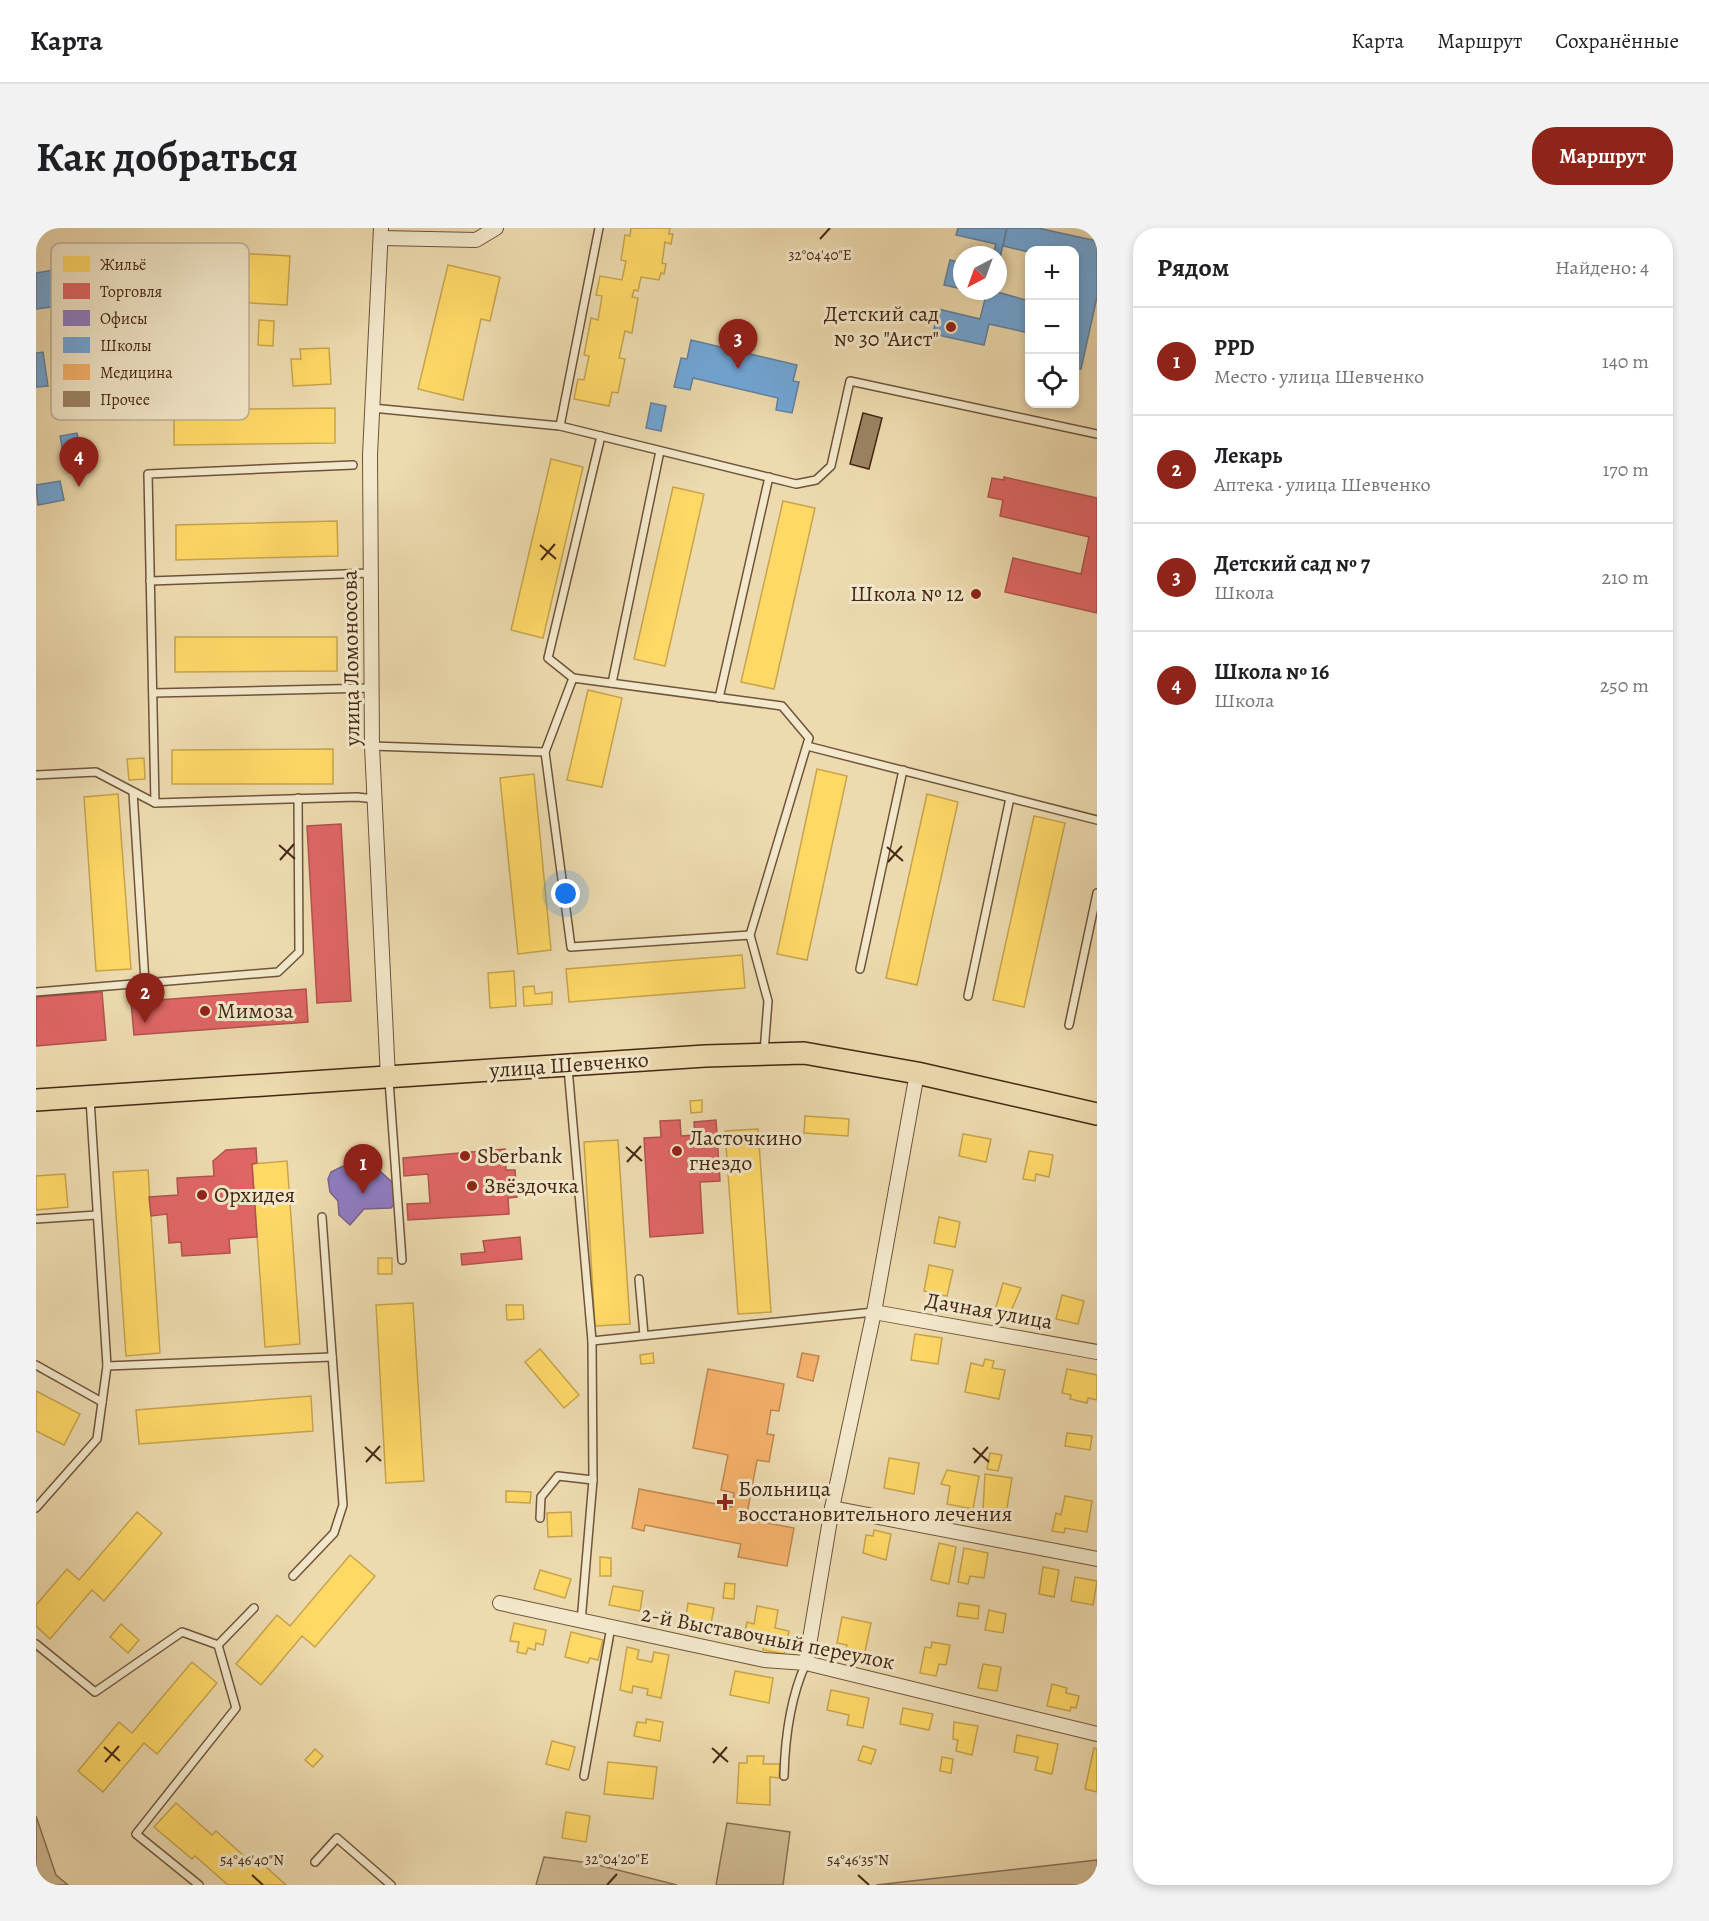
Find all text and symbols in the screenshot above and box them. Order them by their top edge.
text: Карта [30,22,103,60]
text: Карта [1351,27,1404,55]
text: Маршрут [1437,27,1522,55]
text: Сохранённые [1555,27,1679,55]
button: Маршрут [1532,127,1673,185]
text: Как добраться [36,128,298,185]
legend [51,243,249,420]
text: 32°04'40"E [788,245,852,265]
north arrow [953,246,1007,300]
map controls [1025,246,1079,408]
button: + [1025,246,1079,300]
text: Рядом [1157,250,1229,285]
text: Жильё [100,254,146,276]
text: Найдено: 4 [1555,254,1649,281]
text: Торговля [100,281,163,303]
place label: Детский сад № 30 "Аист" [824,299,939,354]
button: − [1025,300,1079,354]
text: Офисы [100,308,148,330]
pin: 3 [718,320,758,369]
marker: Детский сад № 30 "Аист" [944,320,958,334]
text: PPD [1214,333,1255,363]
text: Школы [100,335,152,357]
text: 1 [1173,348,1180,375]
text: 140 m [1602,348,1649,375]
button: locate [1025,354,1079,408]
text: Медицина [100,362,173,384]
text: Место · улица Шевченко [1214,363,1424,390]
text: Прочее [100,389,150,411]
pin: 4 [60,438,99,487]
text: Лекарь [1214,441,1282,471]
text: 2 [1172,456,1181,483]
text: 170 m [1603,456,1649,483]
text: Аптека · улица Шевченко [1214,471,1431,498]
text: Детский сад № 7 [1214,549,1370,579]
text: 3 [1172,564,1181,591]
text: 210 m [1601,564,1649,591]
street label: улица Ломоносова [334,569,368,747]
place label: Школа № 12 [850,579,964,609]
text: Школа [1214,579,1274,606]
marker: Школа № 12 [969,587,983,601]
text: Школа № 16 [1214,657,1329,687]
text: 4 [1172,672,1181,699]
text: 250 m [1600,672,1649,699]
text: Школа [1214,687,1274,714]
your location [551,879,580,908]
pin: 2 [126,974,164,1023]
place label: Мимоза [217,996,295,1026]
marker: Мимоза [198,1004,212,1018]
street label: улица Шевченко [487,1044,650,1086]
place label: Ласточкино гнездо [689,1123,802,1178]
place label: Sberbank [477,1141,562,1171]
pin: 1 [344,1144,382,1194]
marker: Ласточкино гнездо [670,1144,684,1158]
marker: Sberbank [458,1149,472,1163]
place label: Звёздочка [484,1171,580,1201]
marker: Звёздочка [465,1179,479,1193]
place label: Орхидея [214,1180,295,1210]
marker: Орхидея [195,1188,209,1202]
street label: Дачная улица [923,1285,1056,1337]
place label: Больница восстановительного лечения [738,1474,1012,1529]
marker: Больница восстановительного лечения [716,1493,734,1511]
street label: 2-й Выставочный переулок [639,1599,897,1677]
text: 32°04'20"E [585,1849,649,1869]
text: 54°46'40"N [220,1850,284,1870]
text: 54°46'35"N [827,1850,889,1870]

